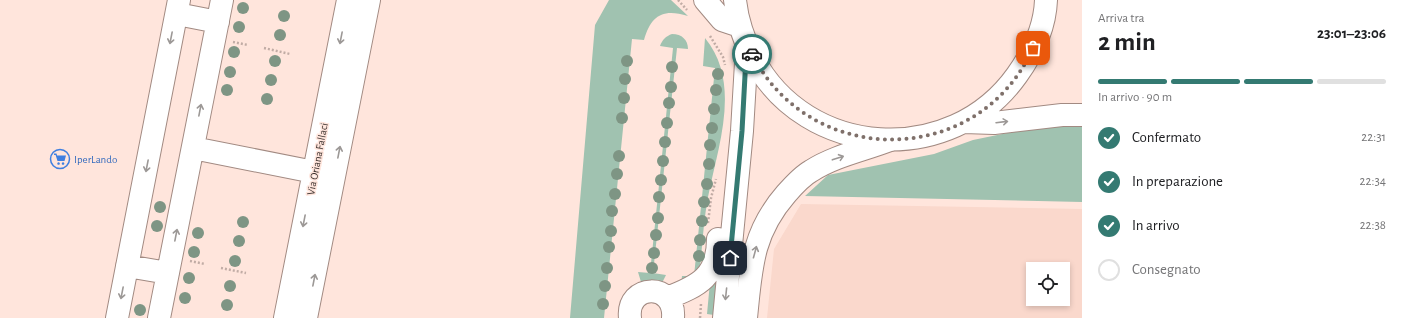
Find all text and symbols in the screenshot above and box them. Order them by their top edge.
text: Arriva tra [1098,12,1145,25]
text: 23:01–23:06 [1317,26,1386,41]
text: 2 min [1098,29,1156,55]
one-way arrow [167,31,175,44]
one-way arrow [336,31,344,44]
pin [1016,31,1050,65]
courier [732,34,772,74]
icon: bag [1022,37,1044,59]
icon: car [741,43,763,65]
text: In arrivo · 90 m [1098,91,1172,104]
one-way arrow [197,103,205,116]
one-way arrow [996,119,1009,126]
street label: Via Oriana Fallaci [305,122,330,196]
icon: check [1098,127,1120,149]
text: Confermato [1132,130,1201,145]
text: 22:31 [1361,131,1386,144]
one-way arrow [335,146,343,159]
supermarket icon: IperLando [49,148,71,170]
place label: IperLando [74,154,117,165]
one-way arrow [831,154,844,161]
one-way arrow [142,159,150,172]
icon: check [1098,171,1120,193]
text: In preparazione [1132,174,1223,189]
text: 22:34 [1360,175,1386,188]
one-way arrow [300,214,308,227]
icon: check [1098,215,1120,237]
text: In arrivo [1132,218,1180,233]
text: 22:38 [1360,219,1386,232]
one-way arrow [172,229,180,242]
pin [713,241,747,275]
one-way arrow [752,246,759,259]
icon: home [719,247,741,269]
map controls [1026,262,1070,306]
button: locate [1026,262,1070,306]
text: Consegnato [1132,262,1201,277]
one-way arrow [310,274,318,287]
one-way arrow [118,287,126,300]
one-way arrow [722,287,730,300]

